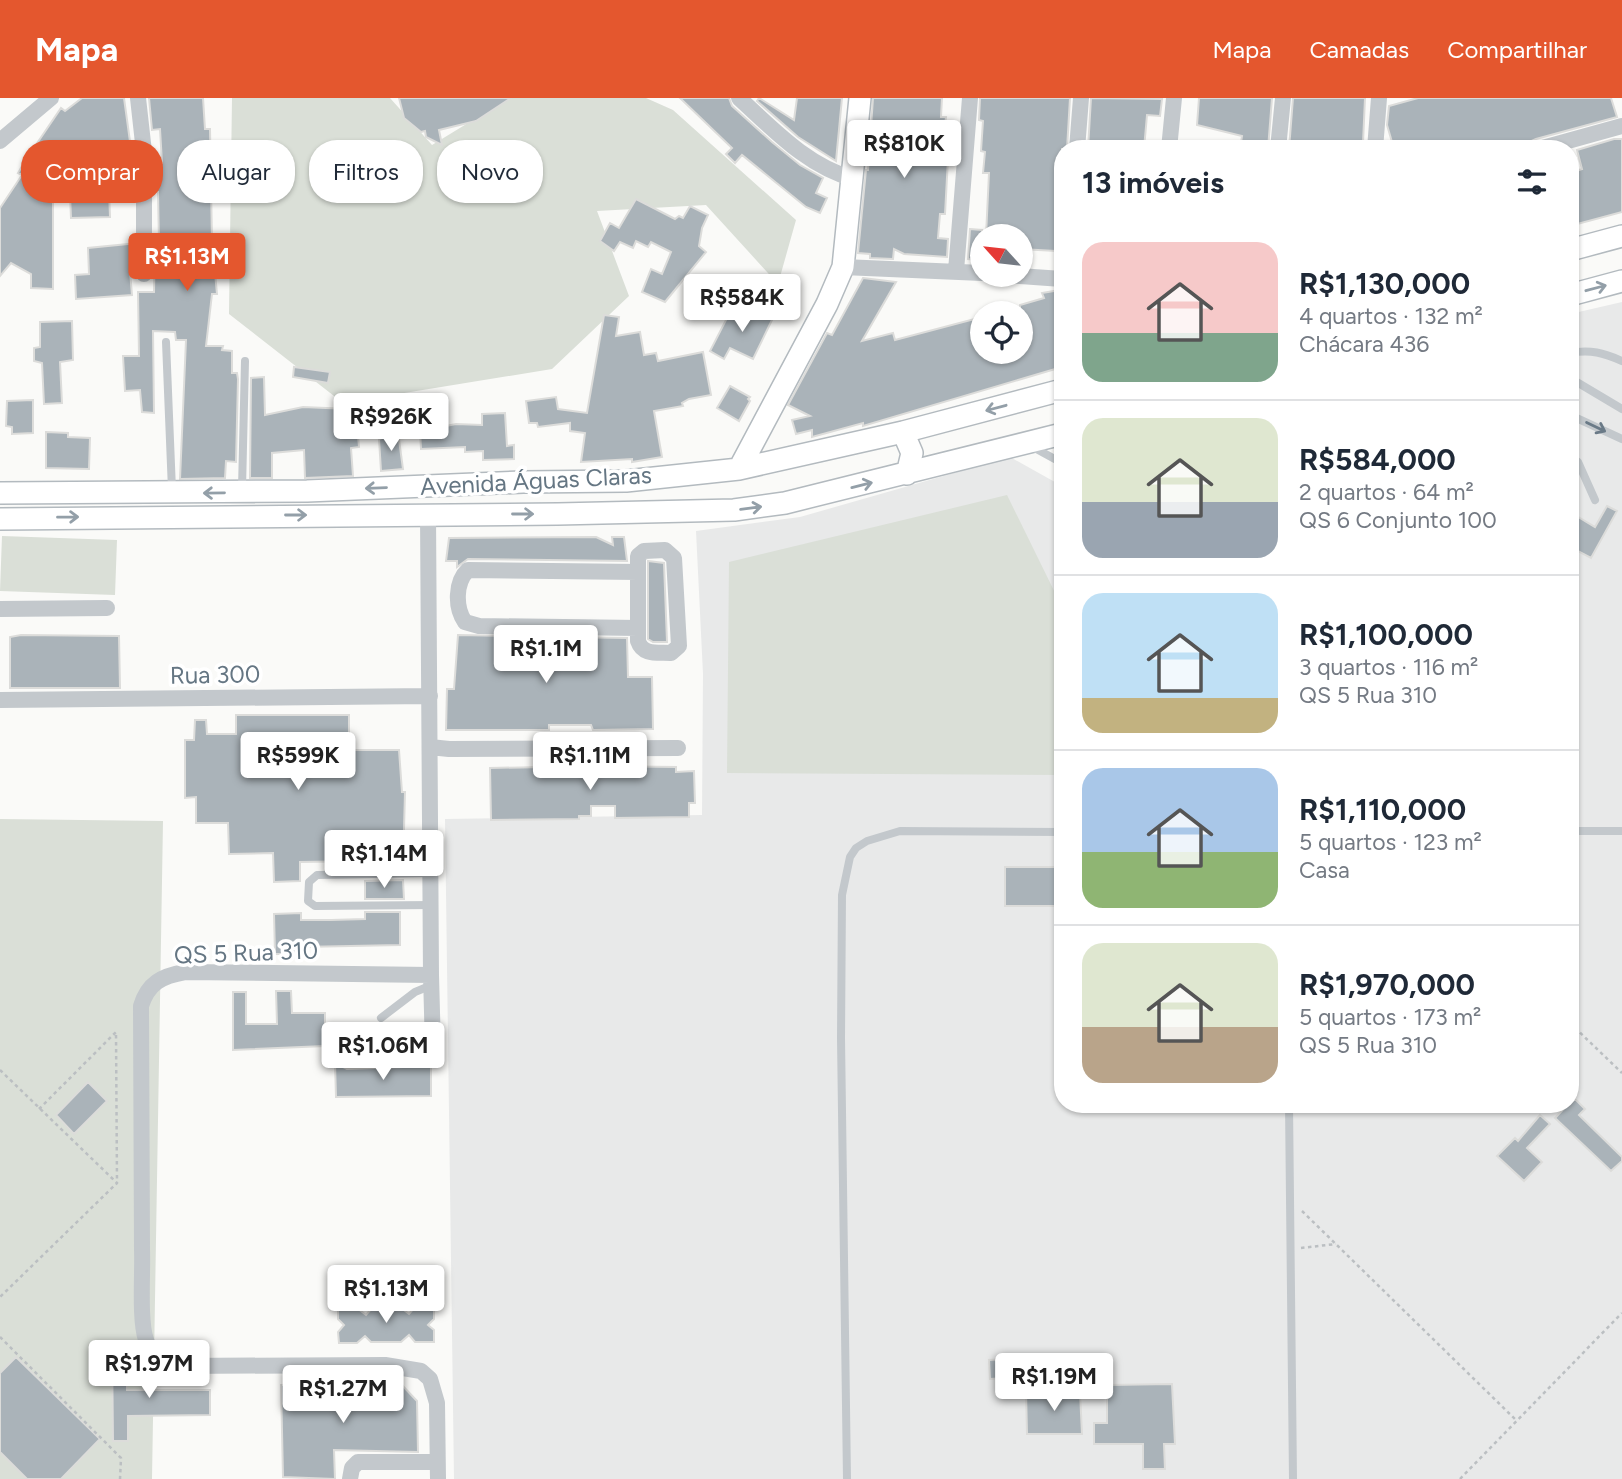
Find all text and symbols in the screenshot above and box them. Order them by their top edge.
text: Mapa [35,30,118,69]
text: Mapa [1212,35,1271,64]
text: Camadas [1309,35,1409,64]
text: Compartilhar [1447,35,1587,64]
pin: R$810K [847,120,961,180]
text: R$810K [863,129,945,157]
chip: Comprar [21,140,163,203]
chip: Alugar [177,140,295,203]
chip: Filtros [309,140,423,203]
chip: Novo [437,140,543,203]
icon: filters [1513,163,1551,201]
text: 13 imóveis [1082,164,1224,201]
north arrow [970,224,1032,287]
map controls [970,224,1033,364]
pin: R$1.13M [122,234,252,293]
text: R$1.13M [144,242,230,270]
text: R$1,130,000 [1299,265,1470,302]
icon: home [1138,270,1222,354]
pin: R$584K [685,274,799,334]
one-way arrow [1584,281,1607,294]
text: R$584K [700,283,784,311]
button: locate [970,301,1033,364]
text: 4 quartos · 132 m² [1299,302,1483,330]
text: Chácara 436 [1299,330,1429,358]
pin: R$926K [334,394,448,453]
text: R$926K [350,402,432,430]
one-way arrow [985,402,1007,415]
one-way arrow [1585,421,1606,435]
text: R$584,000 [1299,441,1456,478]
icon: home [1138,446,1222,530]
street label: Avenida Águas Claras [419,460,653,501]
one-way arrow [850,478,873,491]
text: 2 quartos · 64 m² [1299,478,1474,506]
one-way arrow [365,482,388,495]
one-way arrow [203,486,226,500]
one-way arrow [739,501,761,514]
text: QS 6 Conjunto 100 [1299,506,1497,534]
one-way arrow [511,507,534,521]
one-way arrow [284,508,307,522]
one-way arrow [56,510,79,524]
text: R$1,100,000 [1299,616,1473,653]
icon: home [1138,621,1222,705]
pin: R$1.1M [489,626,603,685]
text: R$1.1M [510,634,582,662]
text: 3 quartos · 116 m² [1299,653,1478,681]
street label: Rua 300 [170,659,260,690]
text: QS 5 Rua 310 [1299,681,1437,709]
pin: R$599K [241,732,355,792]
pin: R$1.11M [525,732,655,792]
text: R$599K [257,741,339,769]
text: R$1.11M [549,741,631,769]
text: R$1,110,000 [1299,791,1466,828]
icon: home [1138,796,1222,880]
text: 5 quartos · 123 m² [1299,828,1482,856]
pin: R$1.14M [319,830,449,890]
text: R$1.14M [341,839,427,867]
text: Casa [1299,856,1350,884]
street label: QS 5 Rua 310 [173,935,318,970]
text: R$1,970,000 [1299,966,1475,1003]
icon: home [1138,971,1222,1055]
text: 5 quartos · 173 m² [1299,1003,1481,1031]
pin: R$1.06M [318,1023,448,1082]
text: R$1.06M [338,1031,428,1059]
text: QS 5 Rua 310 [1299,1031,1437,1059]
pin: R$1.13M [321,1266,451,1325]
text: R$1.13M [343,1274,429,1302]
pin: R$1.97M [84,1340,214,1400]
text: R$1.97M [105,1349,193,1377]
pin: R$1.19M [989,1354,1119,1413]
text: R$1.19M [1011,1362,1097,1390]
pin: R$1.27M [278,1366,408,1425]
text: R$1.27M [299,1374,387,1402]

